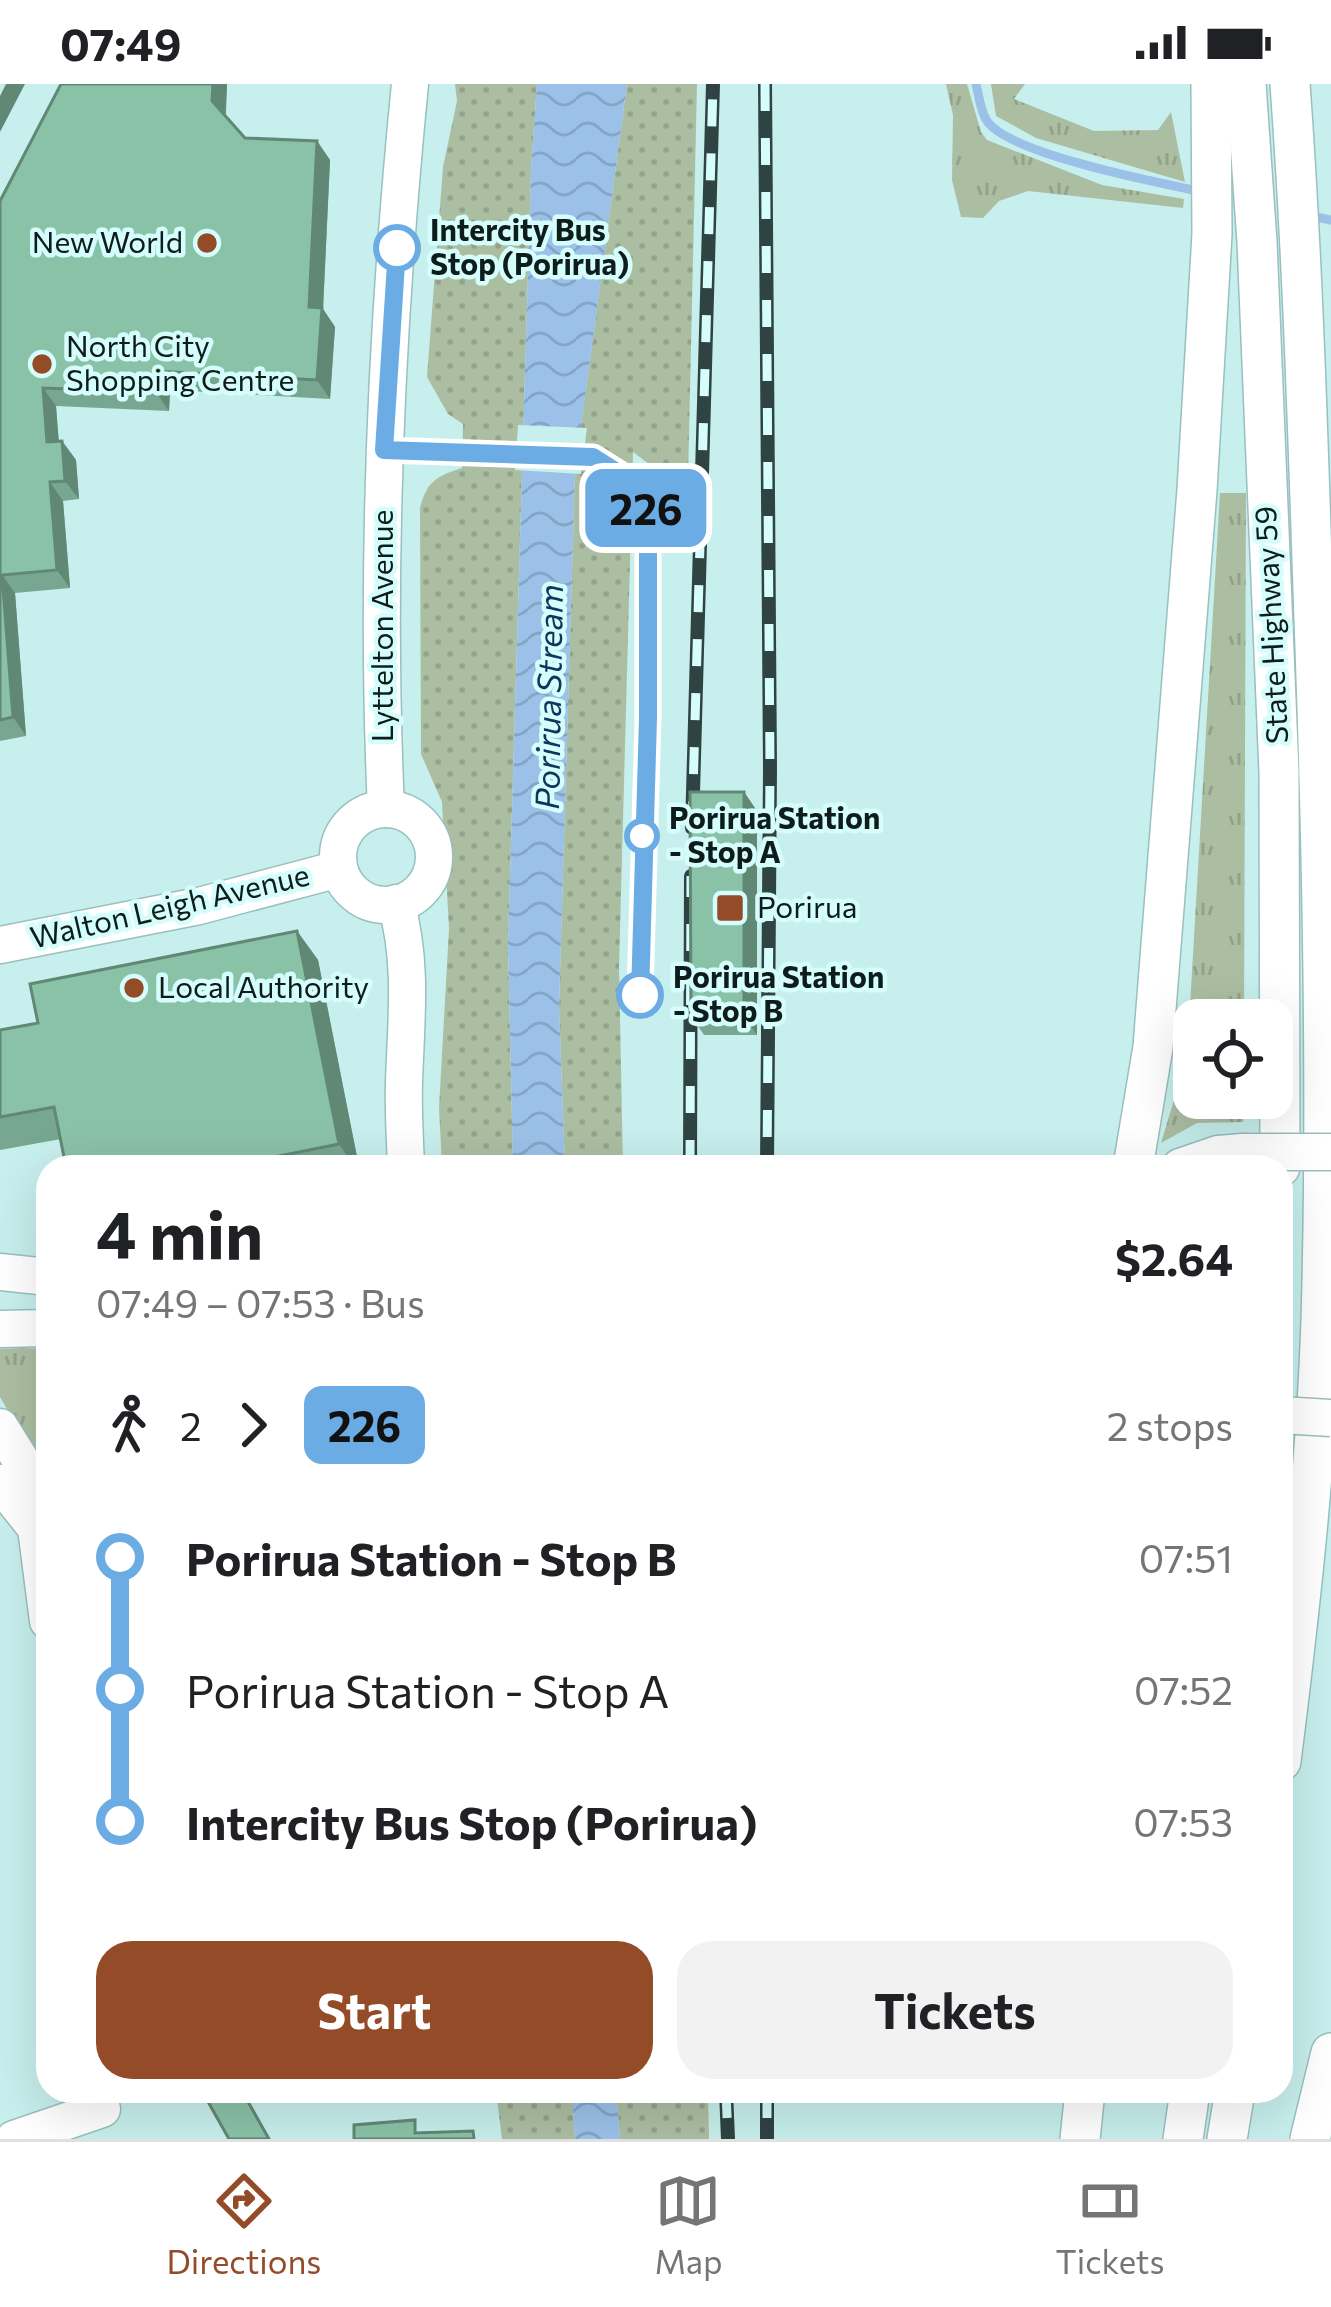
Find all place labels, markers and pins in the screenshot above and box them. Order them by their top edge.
place label: Intercity Bus Stop (Porirua) [430,210,629,281]
place label: New World [32,222,183,259]
marker: Intercity Bus Stop (Porirua) [375,226,419,270]
marker: New World [194,230,220,256]
place label: North City Shopping Centre [66,326,294,397]
marker: North City Shopping Centre [29,351,55,377]
place label: Porirua Station - Stop A [669,798,880,869]
marker: Porirua Station - Stop A [626,820,658,852]
place label: Porirua [757,887,857,924]
marker: Porirua [714,892,746,924]
place label: Porirua Station - Stop B [673,957,884,1028]
place label: Local Authority [158,967,369,1004]
marker: Porirua Station - Stop B [618,973,662,1017]
marker: Local Authority [121,975,147,1001]

